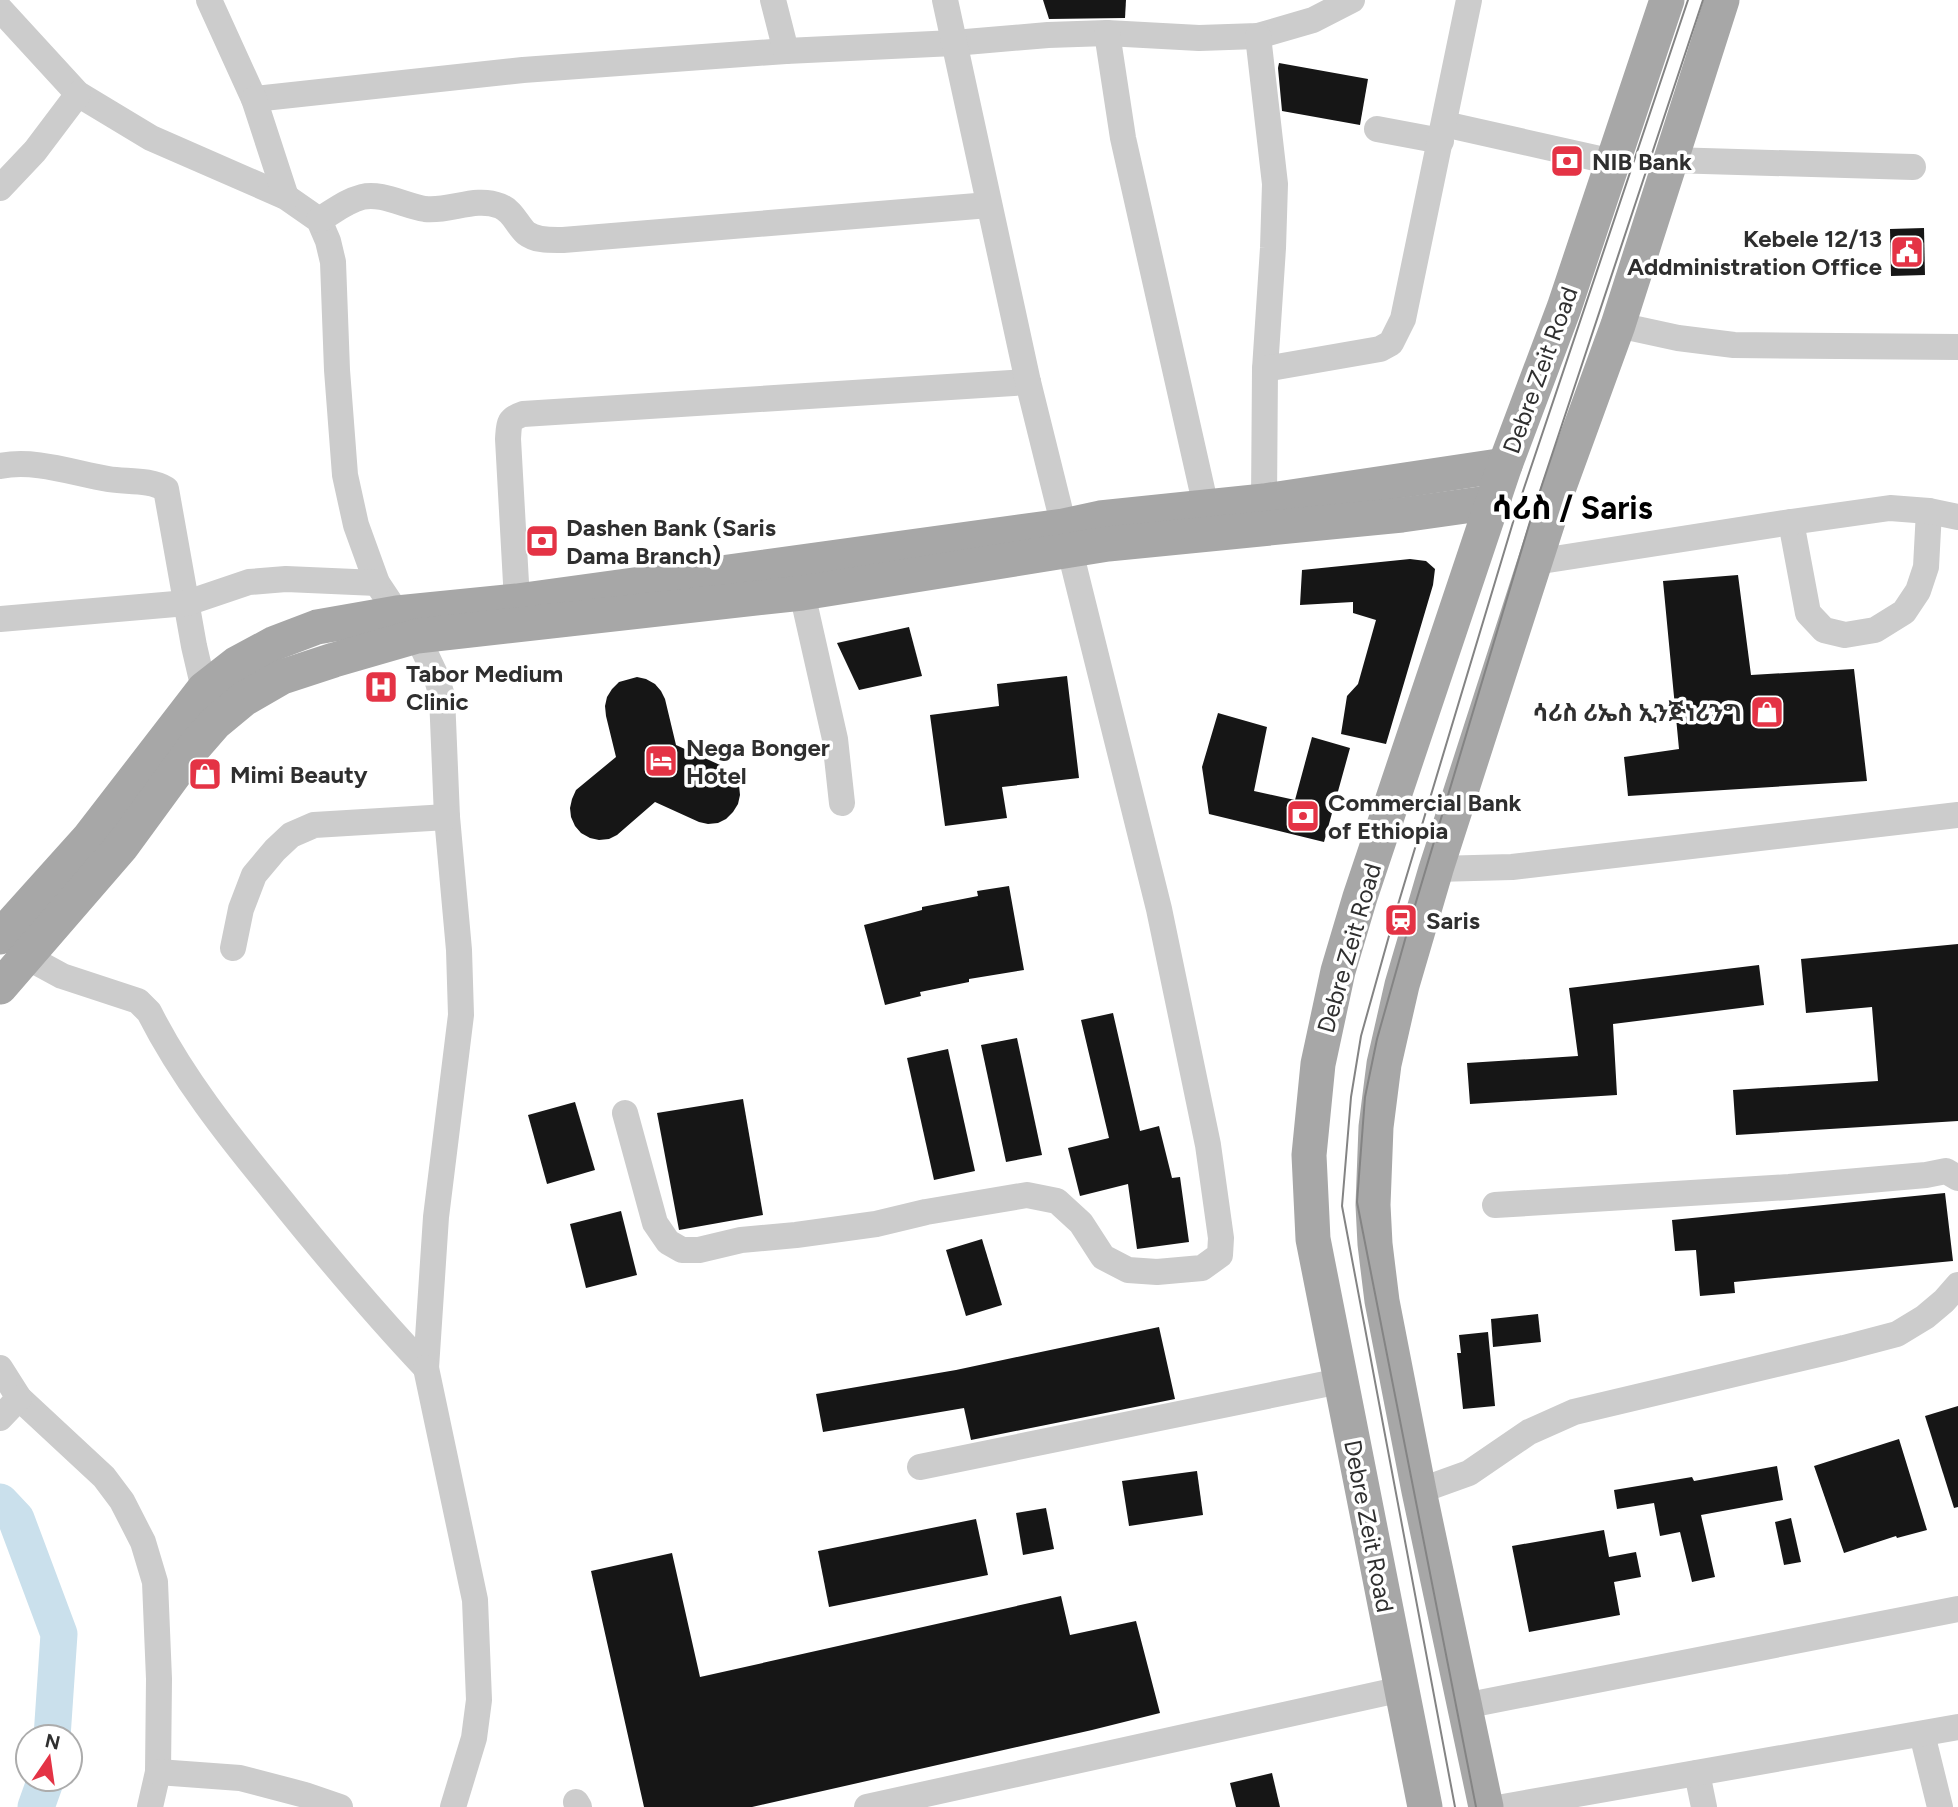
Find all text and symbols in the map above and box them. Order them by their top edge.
bank icon: NIB Bank [1548,142,1586,180]
place label: NIB Bank [1592,147,1692,176]
place label: Kebele 12/13 Addministration Office [1627,224,1882,281]
public building icon: Kebele 12/13 Addministration Office [1888,233,1926,271]
street label: Debre Zeit Road [1496,283,1584,457]
district label: ሳሪስ / Saris [1491,489,1653,527]
place label: Dashen Bank (Saris Dama Branch) [566,513,776,570]
bank icon: Dashen Bank (Saris Dama Branch) [523,522,561,560]
place label: Tabor Medium Clinic [406,659,563,716]
hospital icon: Tabor Medium Clinic [362,668,400,706]
shop icon: ሳሪስ ሪኤስ ኢንጅነሪንግ [1748,693,1786,731]
place label: ሳሪስ ሪኤስ ኢንጅነሪንግ [1533,698,1742,727]
place label: Nega Bonger Hotel [686,733,830,790]
hotel icon: Nega Bonger Hotel [642,742,680,780]
shop icon: Mimi Beauty [186,755,224,793]
place label: Mimi Beauty [230,760,368,789]
place label: Commercial Bank of Ethiopia [1328,788,1522,845]
bank icon: Commercial Bank of Ethiopia [1284,797,1322,835]
street label: Debre Zeit Road [1311,860,1387,1036]
station icon: Saris [1382,901,1420,939]
place label: Saris [1426,906,1480,935]
street label: Debre Zeit Road [1338,1437,1400,1615]
north arrow [14,1723,84,1793]
text: N [43,1729,62,1755]

